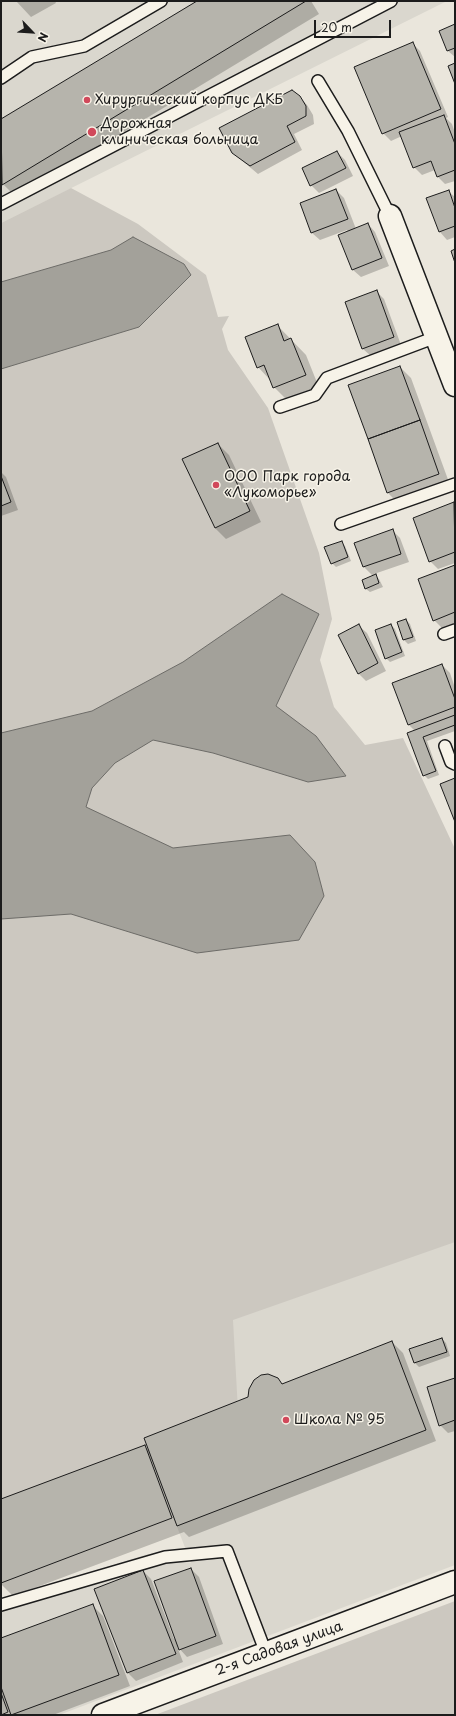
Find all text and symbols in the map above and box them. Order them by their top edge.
north arrow [12,12,52,52]
scale bar [316,12,393,38]
text: 20 m [321,18,352,36]
text: N [34,30,53,45]
place label: Хирургический корпус ДКБ [95,92,283,108]
marker: Хирургический корпус ДКБ [82,95,92,105]
place label: Дорожная клиническая больница [101,116,258,148]
marker: Дорожная клиническая больница [86,126,98,138]
place label: ООО Парк города «Лукоморье» [224,469,350,502]
marker: ООО Парк города «Лукоморье» [211,480,221,490]
place label: Школа № 95 [294,1412,385,1428]
marker: Школа № 95 [281,1415,291,1425]
street label: 2-я Садовая улица [213,1618,345,1680]

